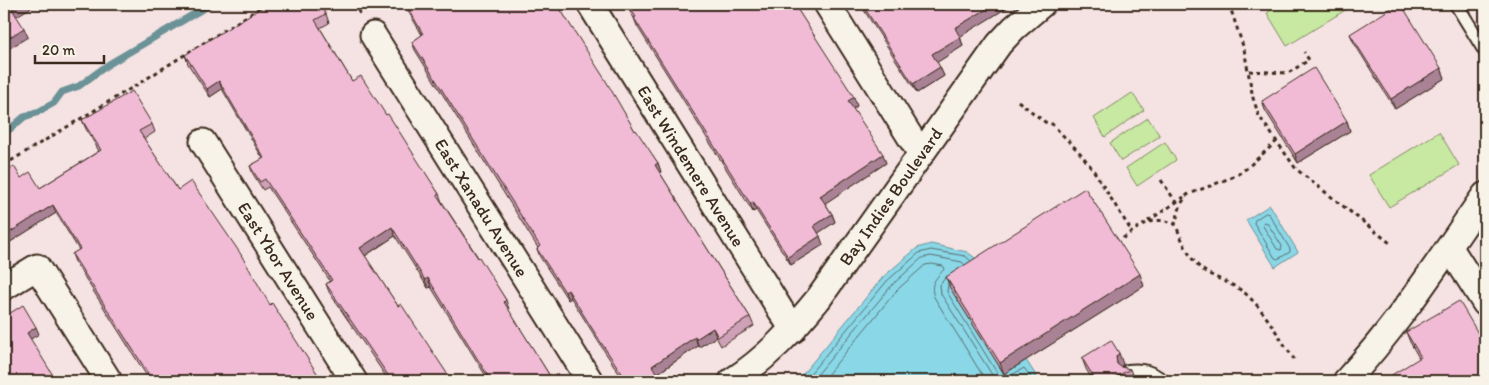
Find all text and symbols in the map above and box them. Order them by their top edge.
scale bar [35,32,104,64]
text: 20 m [42,41,76,59]
street label: East Windemere Avenue [632,81,750,251]
street label: Bay Indies Boulevard [835,123,947,270]
street label: East Xanadu Avenue [430,134,533,281]
street label: East Ybor Avenue [233,198,324,324]

